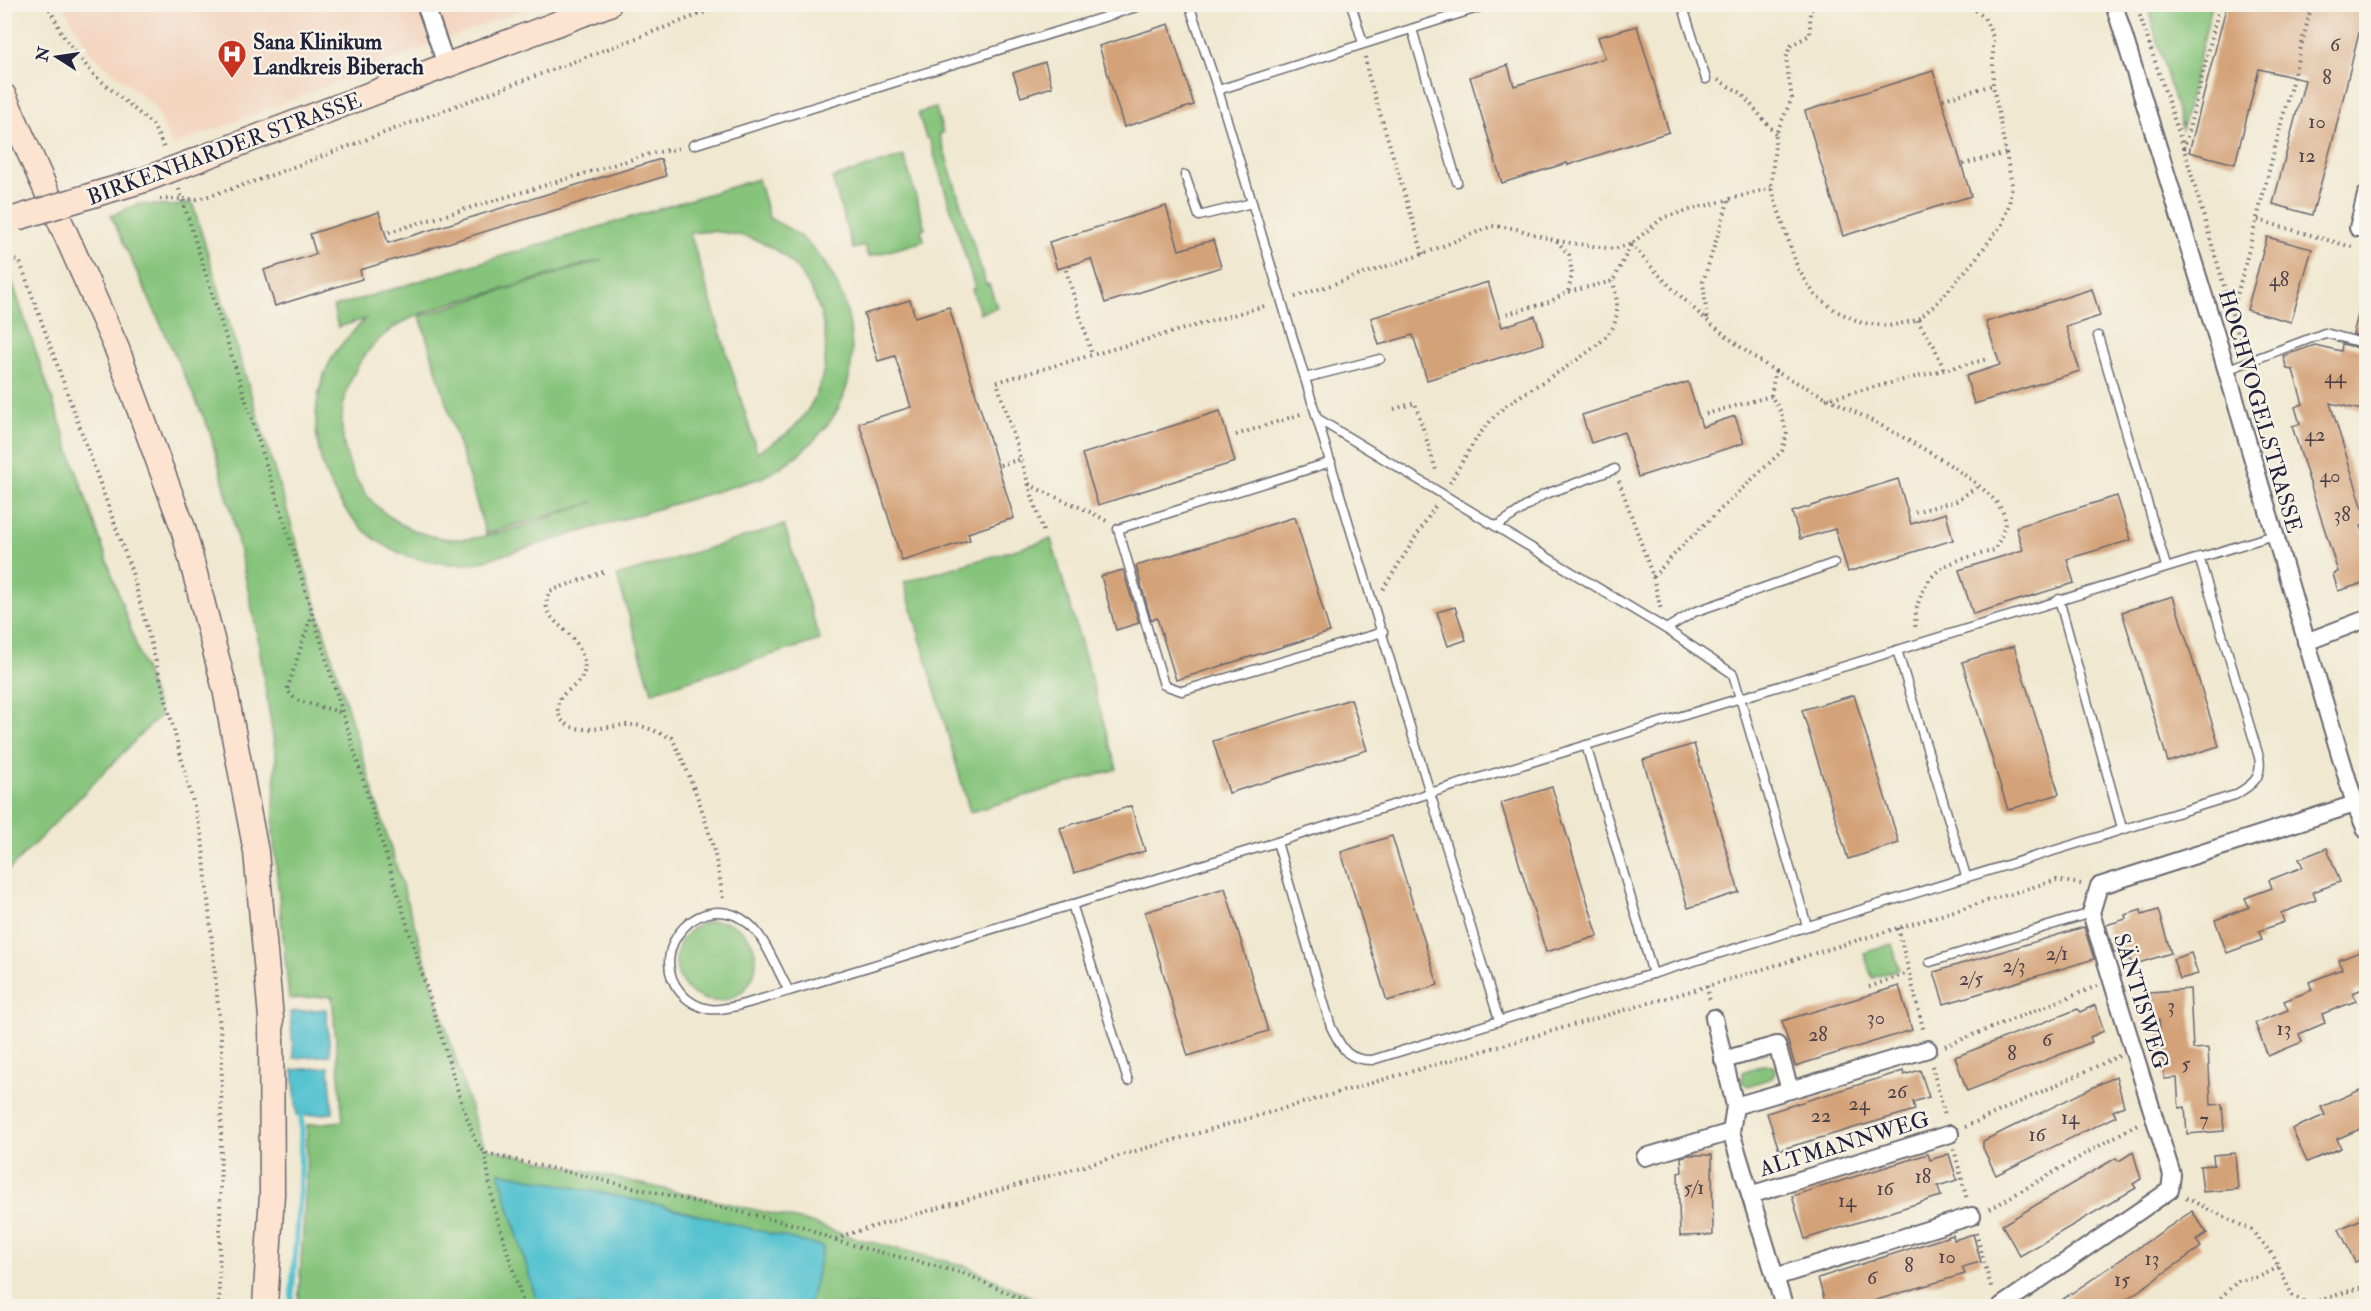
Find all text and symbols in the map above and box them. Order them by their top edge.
north arrow [27,27,87,87]
place label: Sana Klinikum Landkreis Biberach [253,28,424,81]
house number: 6 [2330,32,2341,57]
hospital icon: Sana Klinikum Landkreis Biberach [216,38,248,80]
text: N [32,44,55,64]
house number: 8 [2322,65,2332,90]
street label: BIRKENHARDER STRASSE [83,86,366,212]
house number: 10 [2308,109,2326,134]
house number: 12 [2298,143,2316,168]
house number: 48 [2269,267,2289,292]
street label: HOCHVOGELSTRASSE [2212,286,2308,536]
house number: 44 [2324,364,2347,389]
house number: 42 [2305,422,2325,447]
house number: 40 [2319,463,2341,488]
house number: 38 [2333,502,2351,527]
street label: SÄNTISWEG [2107,930,2175,1072]
house number: 2/1 [2046,941,2068,966]
house number: 2/3 [2002,953,2026,978]
house number: 2/5 [1959,966,1983,991]
house number: 3 [2167,993,2175,1018]
house number: 30 [1867,1005,1885,1030]
house number: 13 [2277,1016,2291,1041]
house number: 28 [1808,1022,1828,1047]
house number: 6 [2042,1027,2053,1052]
house number: 8 [2007,1041,2017,1066]
house number: 5 [2182,1051,2191,1076]
house number: 26 [1887,1079,1908,1104]
house number: 24 [1849,1091,1871,1116]
house number: 22 [1811,1103,1831,1128]
street label: ALTMANNWEG [1755,1105,1933,1183]
house number: 14 [2061,1105,2080,1130]
house number: 7 [2199,1107,2209,1132]
house number: 16 [2028,1122,2046,1147]
house number: 18 [1915,1164,1931,1189]
house number: 5/1 [1684,1175,1704,1200]
house number: 16 [1876,1176,1894,1201]
house number: 14 [1838,1188,1857,1213]
house number: 10 [1938,1244,1956,1269]
house number: 13 [2145,1246,2159,1271]
house number: 8 [1904,1253,1914,1278]
house number: 6 [1867,1265,1878,1290]
house number: 15 [2114,1267,2130,1292]

